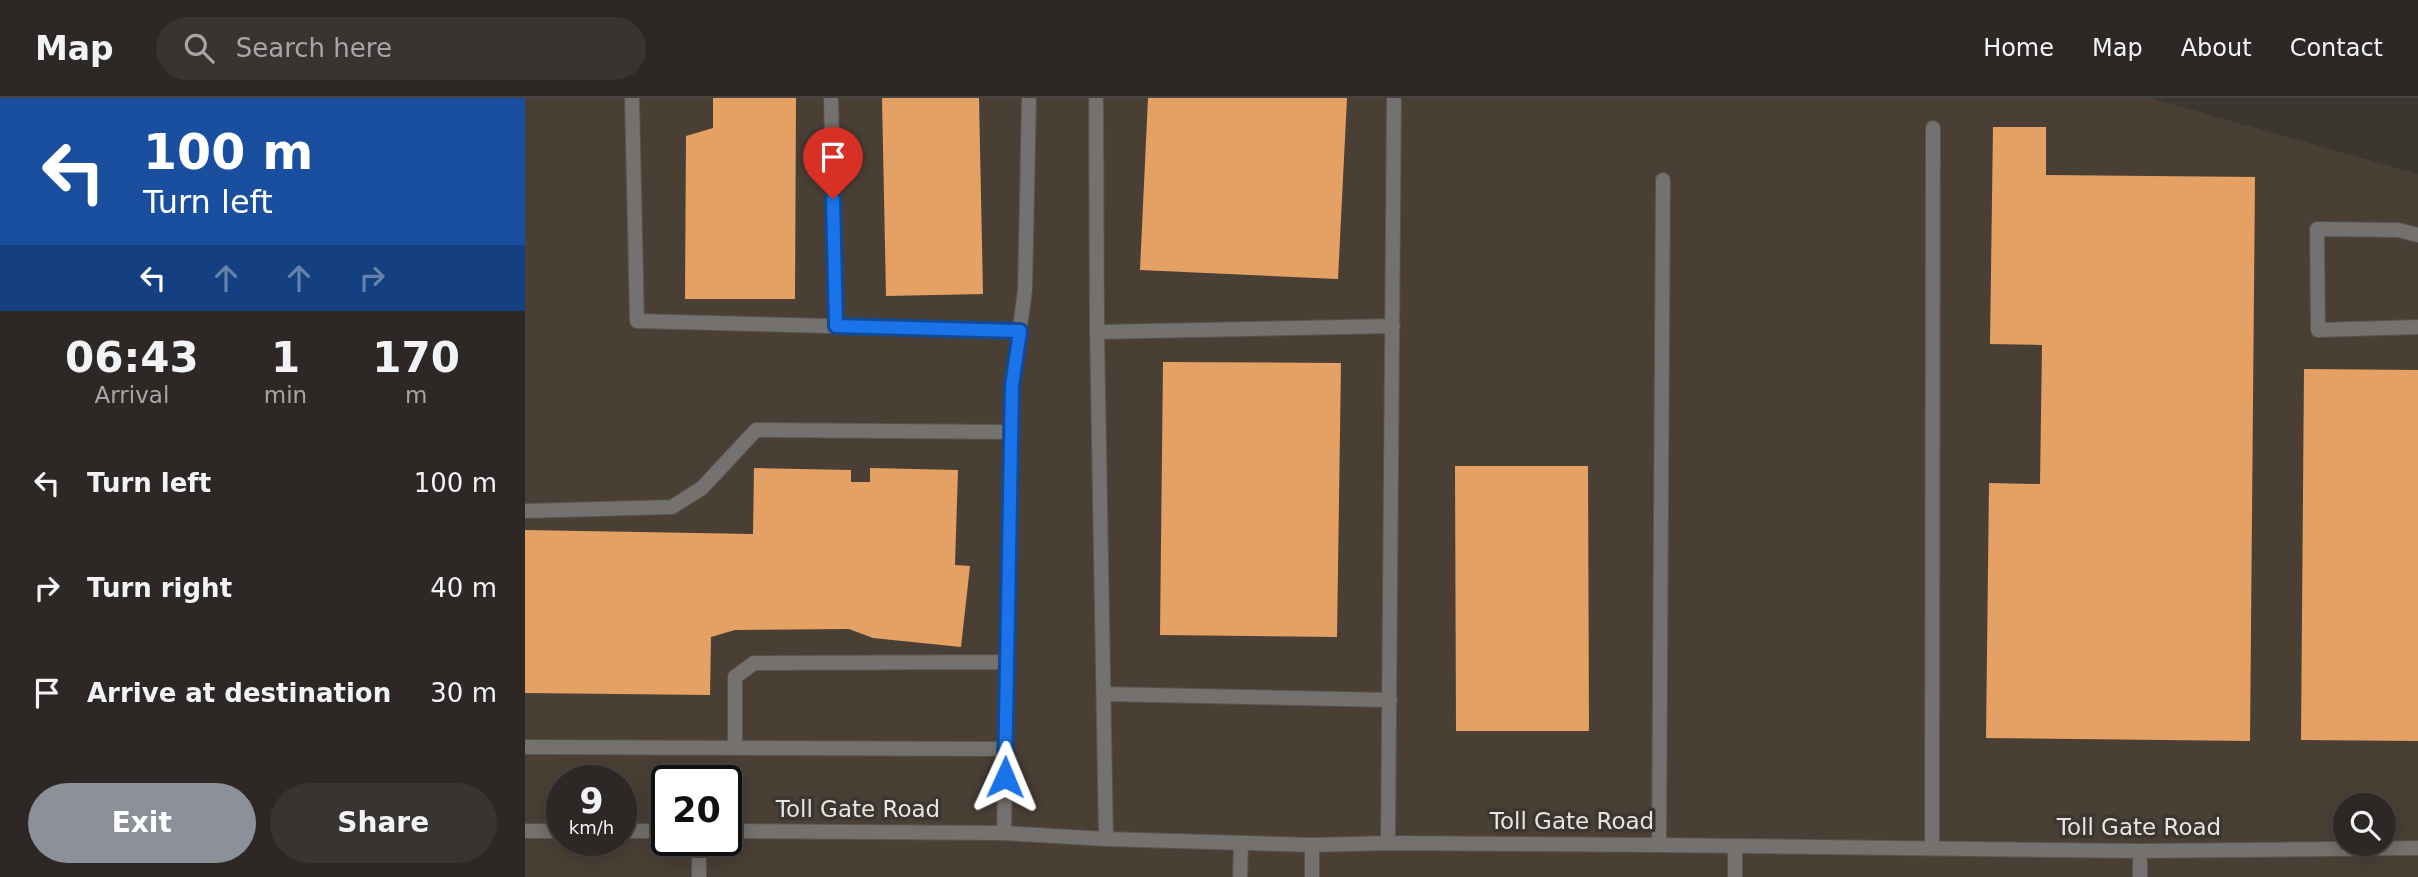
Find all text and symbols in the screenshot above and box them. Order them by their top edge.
search box [156,17,646,80]
text: Map [35,29,114,68]
icon: search [180,29,218,67]
text: Search here [236,33,392,63]
text: Home [1983,34,2054,62]
text: Map [2092,34,2143,62]
text: About [2181,34,2252,62]
text: Contact [2290,34,2383,62]
text: 100 m [143,124,313,181]
icon: left [28,126,119,217]
pin [803,127,863,199]
icon: arrive [814,138,852,176]
text: Turn left [143,183,273,221]
icon: left [134,259,172,297]
icon: ahead [207,259,245,297]
icon: ahead [280,259,318,297]
icon: right [353,259,391,297]
text: 06:43 [65,333,199,382]
text: 1 [271,333,300,382]
text: 170 [372,333,460,382]
text: Arrival [95,382,169,408]
text: min [264,382,307,408]
text: m [405,382,427,408]
icon: left [28,464,66,502]
text: Turn left [87,468,211,498]
text: 100 m [414,468,497,498]
icon: right [28,569,66,607]
text: Turn right [87,573,232,603]
text: 40 m [430,573,497,603]
icon: arrive [28,674,66,712]
text: Arrive at destination [87,678,391,708]
text: 30 m [430,678,497,708]
position arrow [968,740,1042,814]
speed limit sign: 20 [651,765,742,856]
text: 9 [579,781,604,821]
button: Exit [28,783,256,863]
button: Share [270,783,497,863]
map controls [2333,793,2396,856]
button: search [2333,793,2396,856]
street label: Toll Gate Road [775,796,940,822]
street label: Toll Gate Road [1489,808,1654,834]
street label: Toll Gate Road [2056,814,2221,840]
text: km/h [569,817,614,838]

